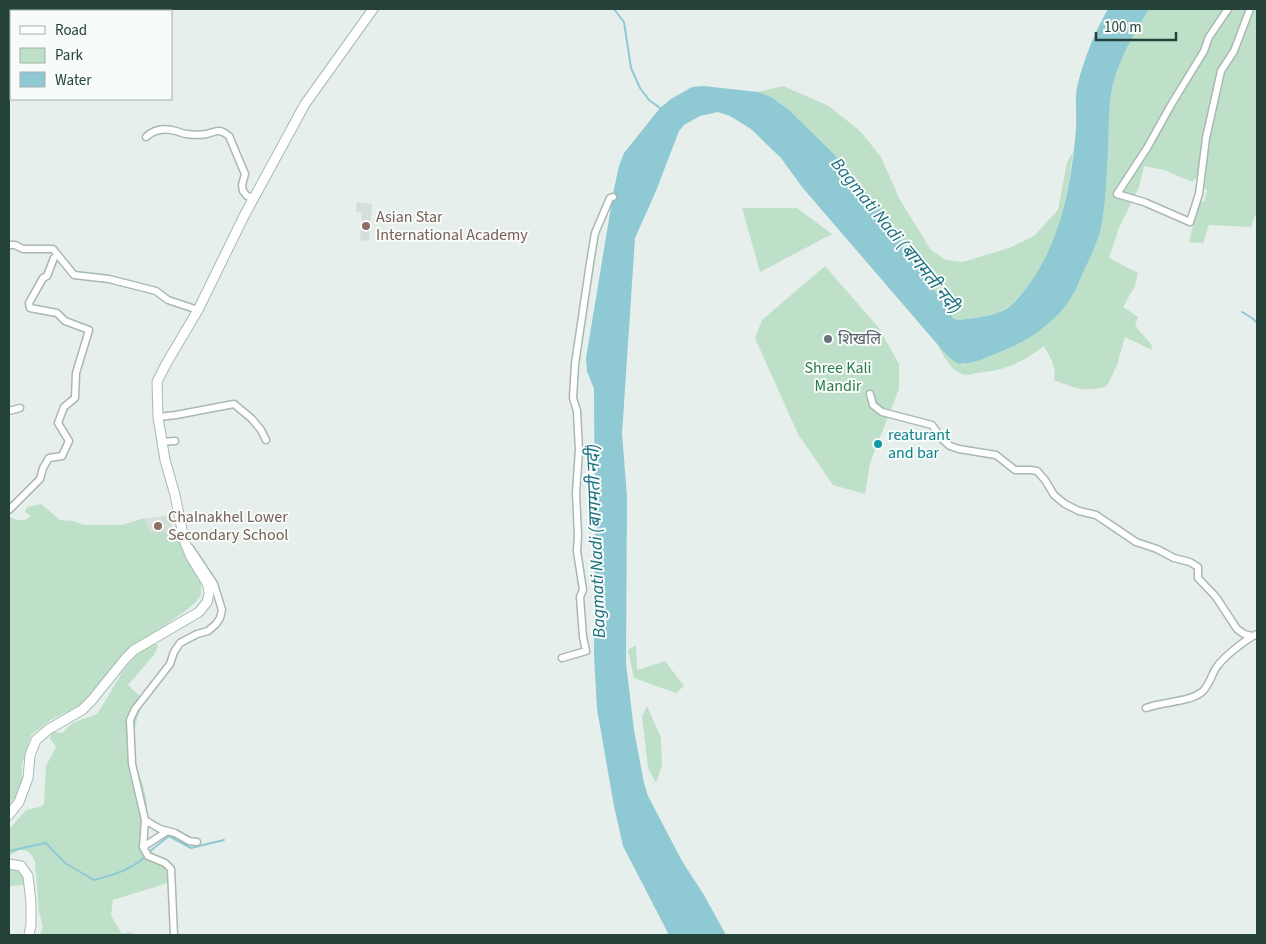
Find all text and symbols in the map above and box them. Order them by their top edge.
legend [10,10,172,100]
scale bar [1096,10,1176,42]
text: 100 m [1104,17,1142,38]
text: Road [55,20,87,41]
text: Park [55,45,84,66]
text: Water [55,70,92,91]
water label: Bagmati Nadi (बागमती नदी) [825,153,967,319]
place label: Asian Star International Academy [376,206,528,246]
marker: Asian Star International Academy [360,220,372,232]
place label: शिखलि [838,328,882,350]
marker: शिखलि [822,333,834,345]
park label: Shree Kali Mandir [804,357,872,397]
place label: reaturant and bar [888,424,951,464]
marker: reaturant and bar [872,438,884,450]
water label: Bagmati Nadi (बागमती नदी) [580,443,612,639]
place label: Chalnakhel Lower Secondary School [168,506,288,546]
marker: Chalnakhel Lower Secondary School [152,520,164,532]

